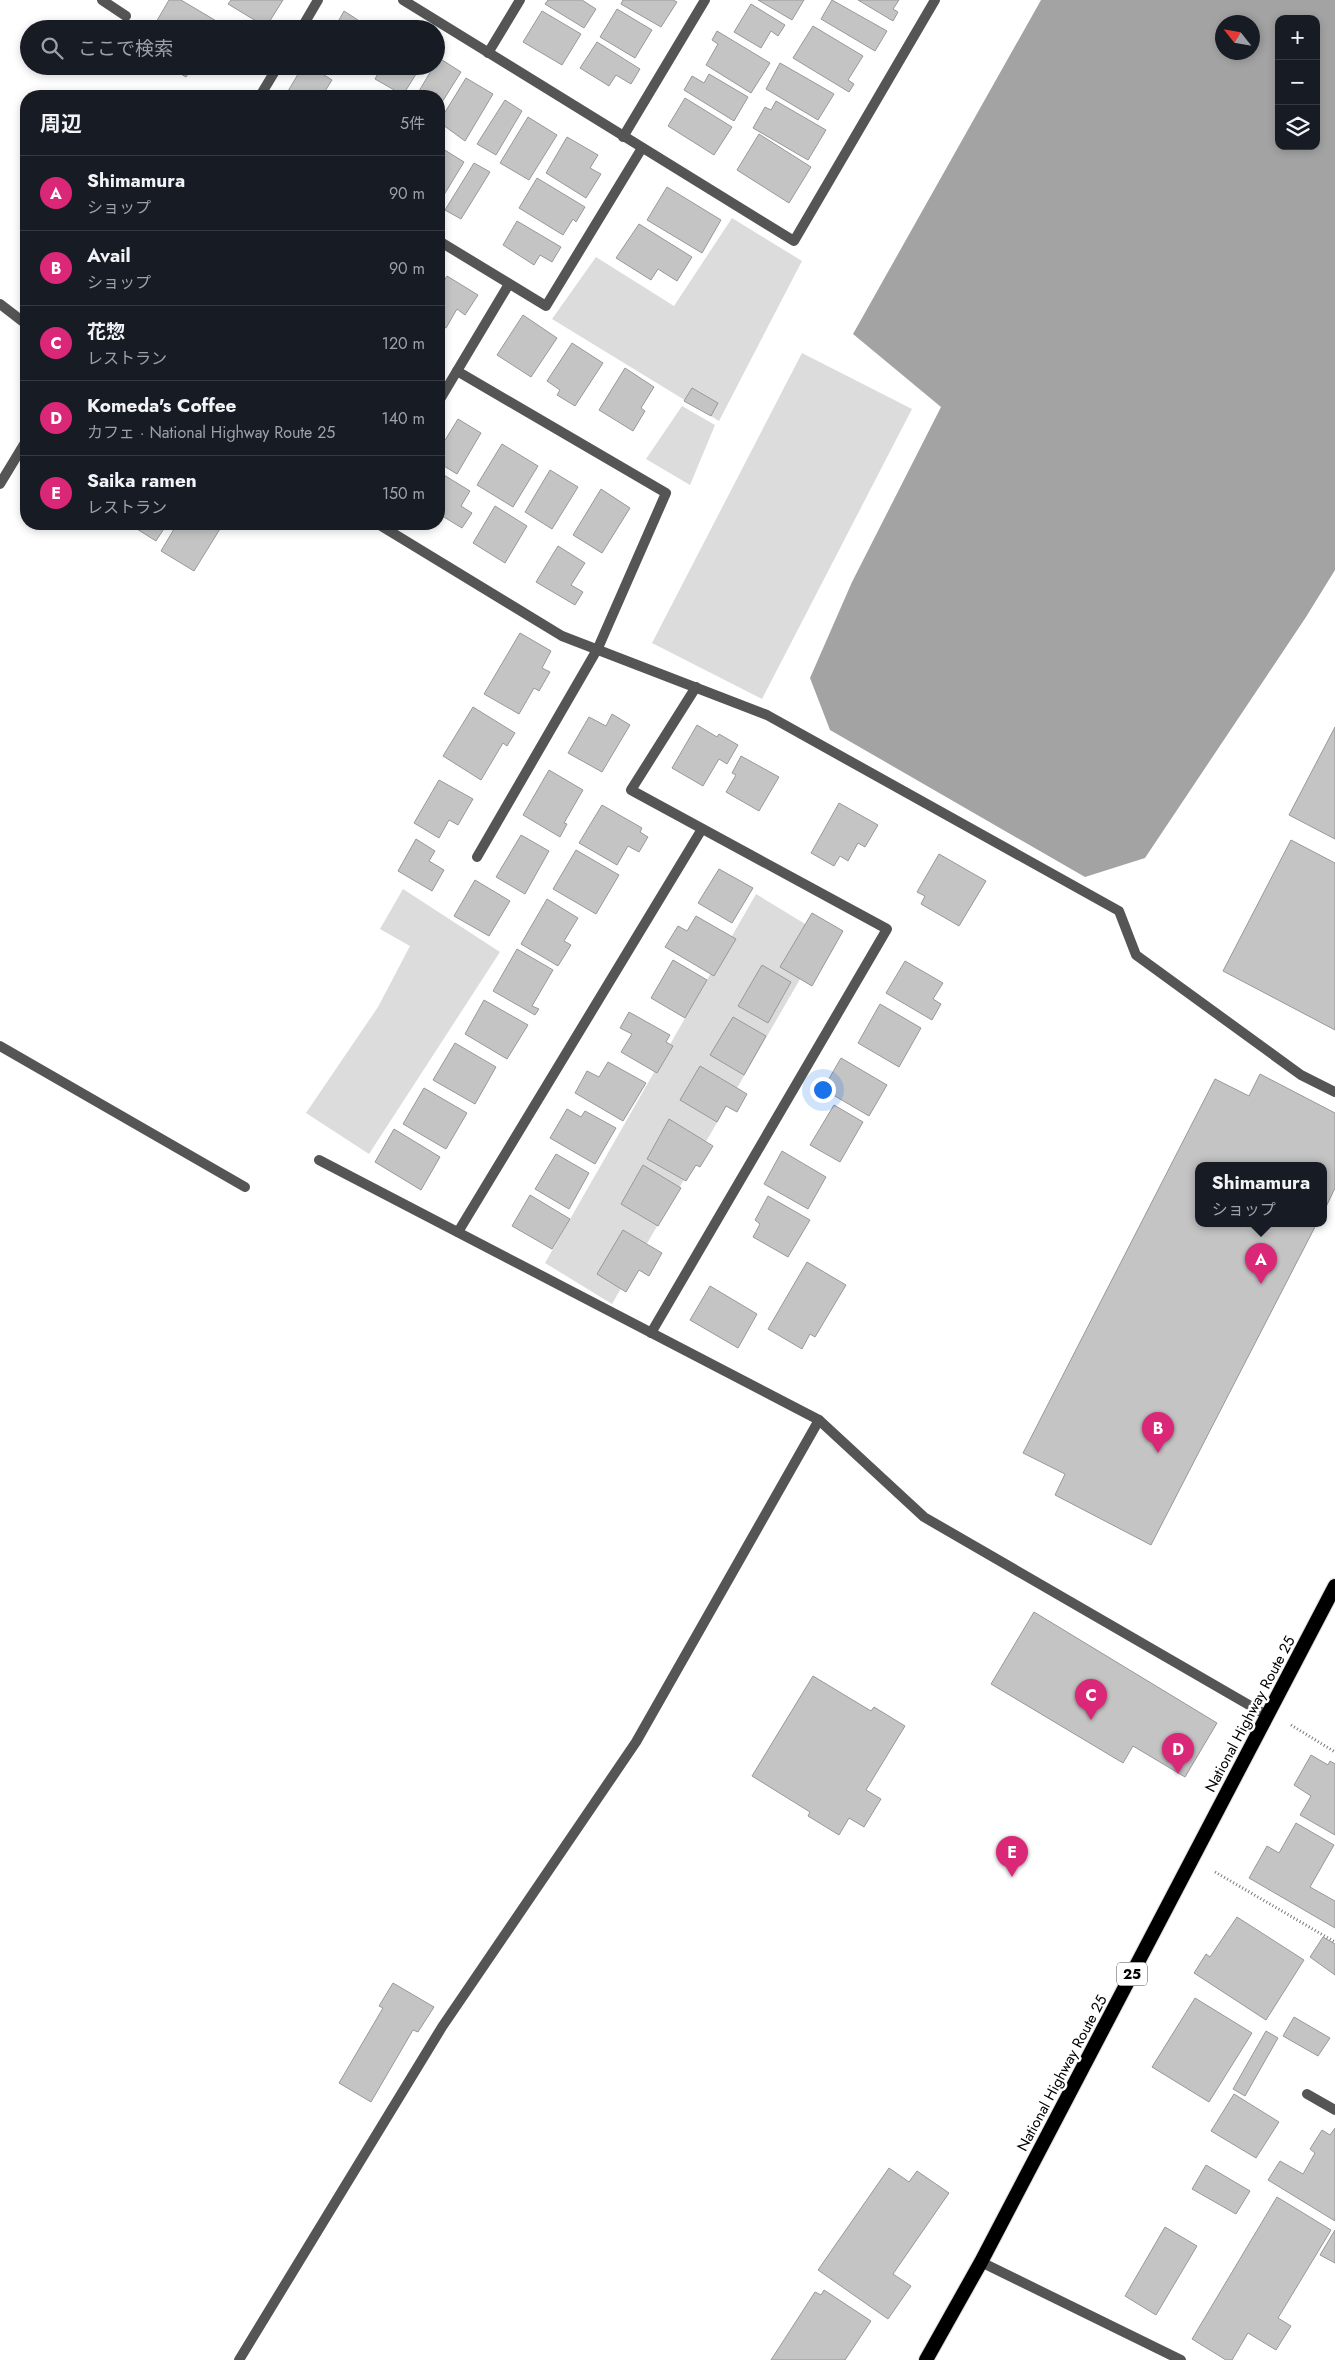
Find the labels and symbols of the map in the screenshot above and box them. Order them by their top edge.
north arrow [1215,15,1260,60]
your location [810,1077,836,1103]
pin: A [1245,1243,1277,1284]
pin: B [1142,1412,1174,1453]
street label: National Highway Route 25 [1199,1632,1301,1796]
pin: C [1075,1679,1107,1720]
pin: D [1162,1733,1194,1774]
pin: E [996,1836,1028,1877]
road number: 25 [1117,1962,1147,1986]
street label: National Highway Route 25 [1011,1991,1113,2155]

